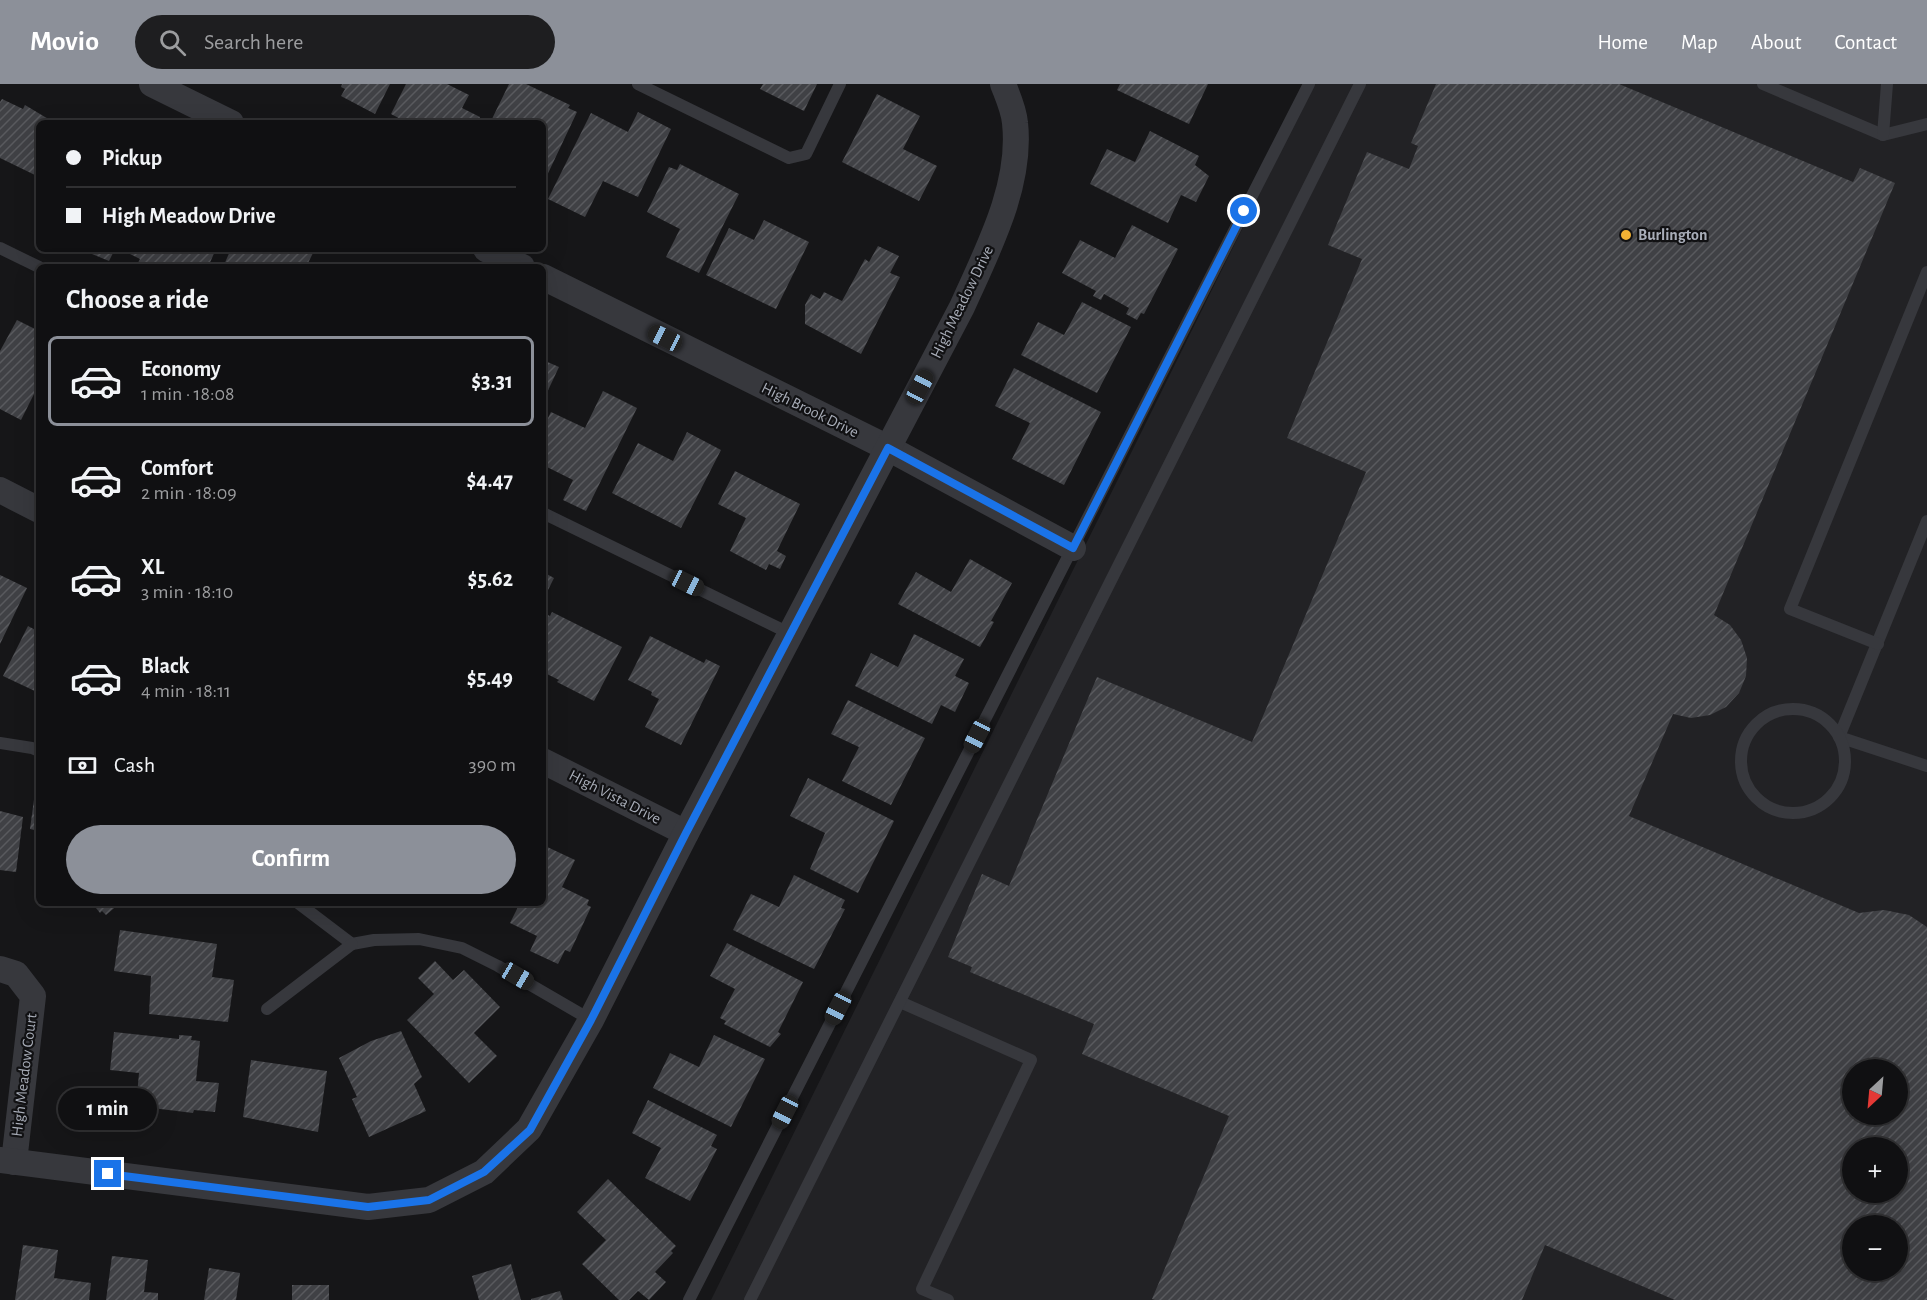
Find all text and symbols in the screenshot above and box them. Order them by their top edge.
search box [135,15,555,69]
icon: search [156,26,189,59]
text: Movio [30,28,99,56]
text: Search here [204,31,303,53]
text: Home [1597,32,1648,53]
text: Map [1681,32,1718,53]
text: About [1751,32,1801,53]
text: Contact [1834,32,1897,53]
text: Pickup [102,147,162,169]
route start [1230,197,1257,224]
text: High Meadow Drive [102,205,276,227]
place label: Burlington [1638,227,1707,243]
marker: Burlington [1619,228,1633,242]
street label: High Meadow Drive [928,243,996,361]
text: Choose a ride [66,286,209,313]
car [645,322,685,354]
icon: car [69,354,123,408]
text: Economy [141,358,221,380]
car [904,367,936,407]
text: $3.31 [471,370,513,392]
street label: High Brook Drive [759,380,861,440]
text: 1 min · 18:08 [141,384,235,404]
icon: car [69,453,123,507]
text: Comfort [141,457,213,479]
text: $4.47 [466,469,513,491]
text: 2 min · 18:09 [141,483,237,503]
icon: car [69,552,123,606]
text: XL [141,556,164,578]
car [667,567,707,599]
text: $5.62 [468,568,513,590]
text: 3 min · 18:10 [141,582,233,602]
icon: car [69,651,123,705]
text: Black [141,655,189,677]
text: $5.49 [467,667,513,689]
text: 4 min · 18:11 [141,681,231,701]
car [961,716,993,756]
icon: cash [66,749,99,782]
text: Cash [114,754,155,776]
text: 390 m [469,755,516,775]
street label: High Vista Drive [566,767,664,827]
button: Confirm [66,825,516,894]
car [497,959,537,993]
car [822,988,854,1028]
street label: High Meadow Court [8,1012,40,1138]
north arrow [1842,1059,1908,1125]
map controls [1842,1059,1908,1281]
callout: 1 min [58,1087,158,1129]
car [769,1092,801,1132]
text: 1 min [86,1099,129,1119]
button: + [1842,1137,1908,1203]
route end [94,1160,121,1187]
button: − [1842,1215,1908,1281]

